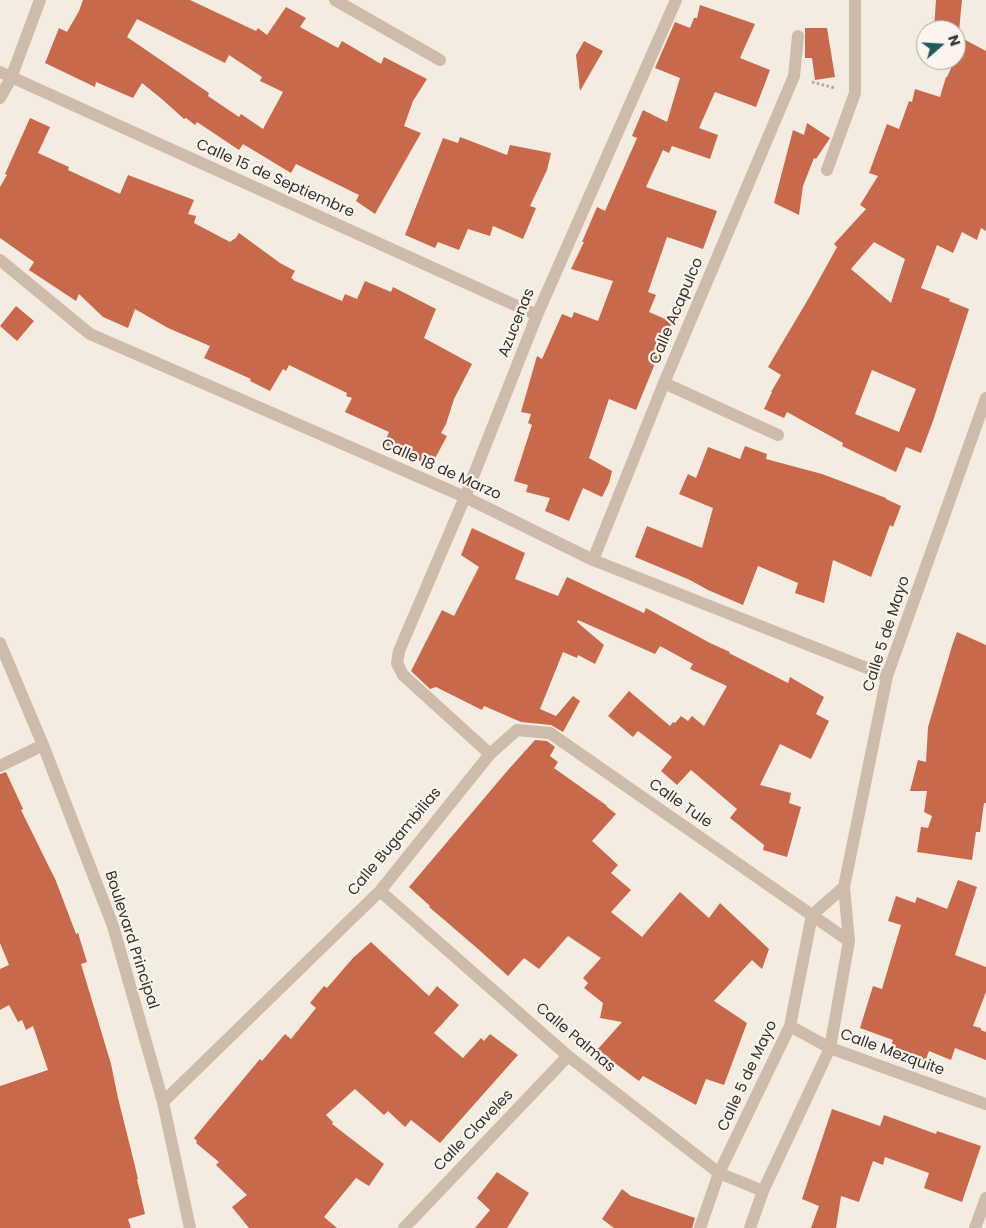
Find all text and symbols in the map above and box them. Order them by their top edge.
north arrow [916,20,966,70]
text: N [943,32,965,49]
street label: Calle 15 de Septiembre [193,136,357,222]
street label: Calle Acapulco [646,255,708,367]
street label: Azucenas [495,286,539,360]
street label: Calle 18 de Marzo [378,436,504,504]
street label: Calle 5 de Mayo [860,574,914,694]
street label: Calle Tule [645,776,715,832]
street label: Calle Bugambilias [344,784,446,900]
street label: Boulevard Principal [100,869,162,1011]
street label: Calle Palmas [532,999,618,1077]
street label: Calle 5 de Mayo [714,1018,782,1134]
street label: Calle Mezquite [837,1026,947,1080]
street label: Calle Claveles [431,1086,517,1176]

